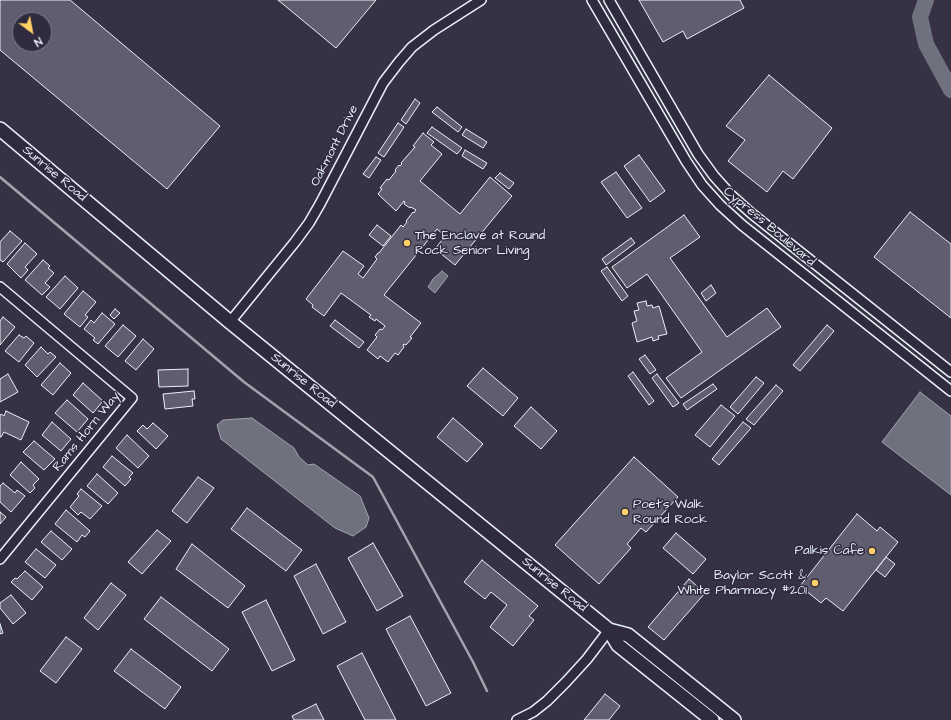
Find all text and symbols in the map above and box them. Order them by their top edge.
north arrow [12,12,52,52]
text: N [31,34,45,50]
street label: Oakmont Drive [308,103,362,189]
street label: Sunrise Road [19,143,89,205]
street label: Cypress Boulevard [720,184,818,270]
place label: The Enclave at Round Rock Senior Living [415,228,545,259]
marker: The Enclave at Round Rock Senior Living [402,238,412,248]
street label: Sunrise Road [267,350,339,412]
street label: Rams Horn Way [50,389,124,475]
place label: Poet's Walk Round Rock [633,497,707,528]
marker: Poet's Walk Round Rock [620,507,630,517]
place label: Palkis Cafe [795,543,864,559]
marker: Palkis Cafe [867,546,877,556]
street label: Sunrise Road [518,554,590,616]
place label: Baylor Scott & White Pharmacy #201 [677,568,807,599]
marker: Baylor Scott & White Pharmacy #201 [810,578,820,588]

